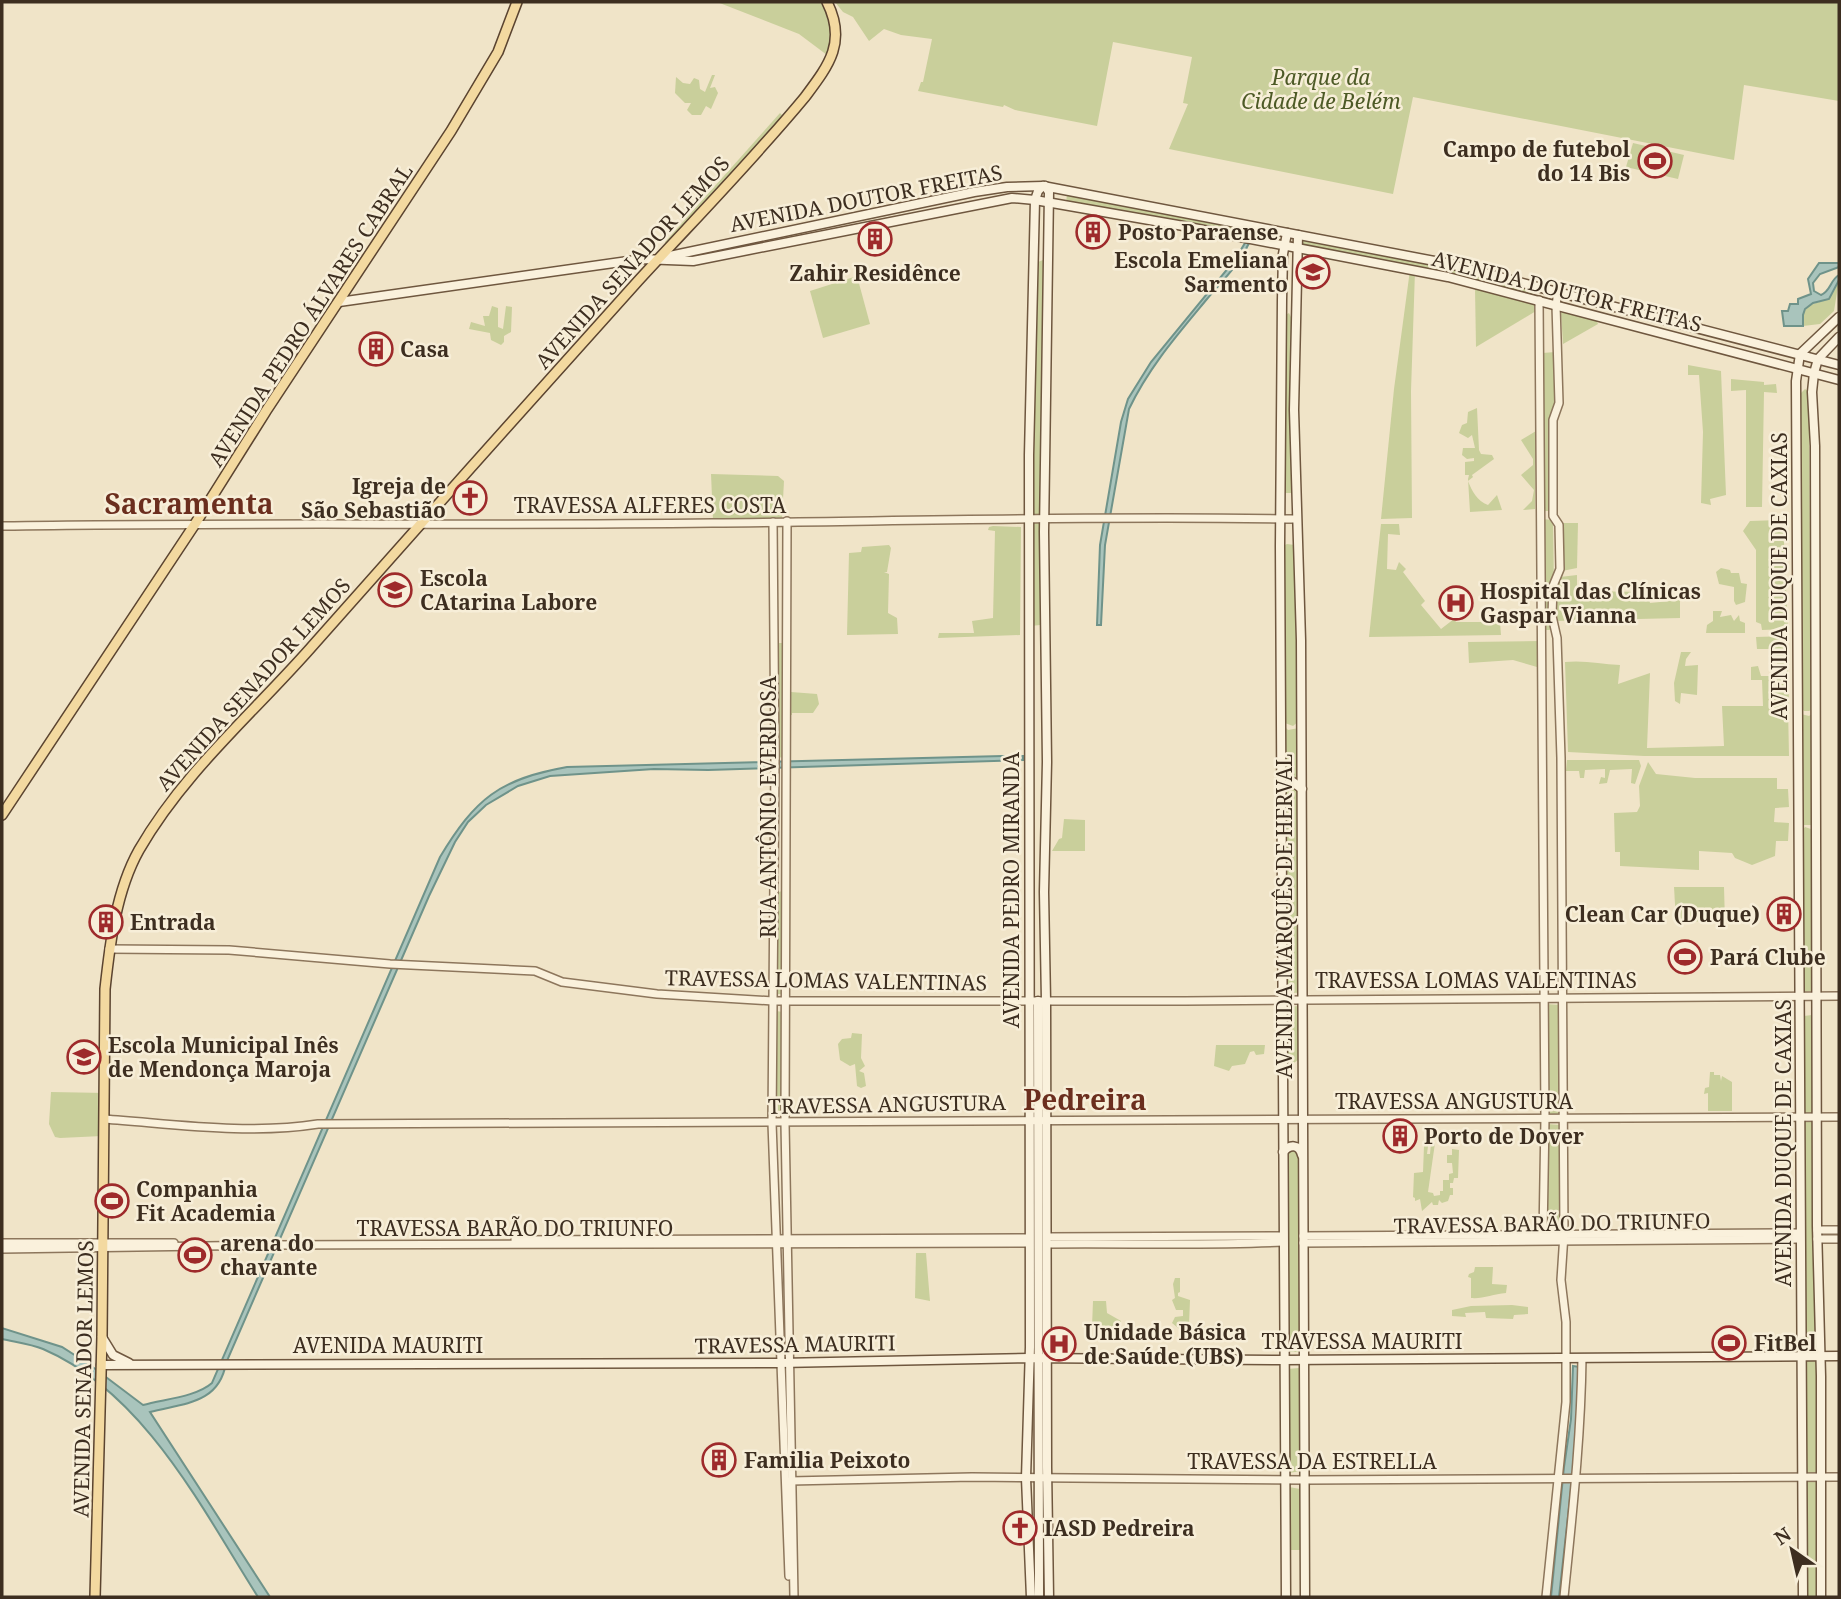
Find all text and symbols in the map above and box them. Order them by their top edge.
park label: Parque da Cidade de Belém [1241,63,1401,115]
place label: Campo de futebol do 14 Bis [1443,135,1631,187]
sports icon: Campo de futebol do 14 Bis [1636,142,1674,180]
street label: AVENIDA SENADOR LEMOS [529,150,735,374]
street label: AVENIDA PEDRO ÁLVARES CABRAL [201,158,419,472]
street label: AVENIDA DOUTOR FREITAS [727,158,1005,238]
building icon: Posto Paraense [1074,213,1112,251]
place label: Posto Paraense [1118,218,1279,246]
building icon: Zahir Residênce [856,220,894,258]
street label: AVENIDA DOUTOR FREITAS [1429,244,1705,338]
place label: Escola Emeliana Sarmento [1114,246,1288,298]
school or university icon: Escola Emeliana Sarmento [1294,253,1332,291]
place label: Zahir Residênce [789,259,961,287]
building icon: Casa [357,330,395,368]
place label: Casa [400,335,449,363]
street label: AVENIDA DUQUE DE CAXIAS [1765,432,1793,720]
place label: Igreja de São Sebastião [301,472,446,524]
church icon: Igreja de São Sebastião [451,479,489,517]
district label: Sacramenta [104,484,274,522]
street label: TRAVESSA ALFERES COSTA [514,491,787,519]
place label: Escola CAtarina Labore [420,564,597,616]
school or university icon: Escola CAtarina Labore [376,571,414,609]
street label: AVENIDA SENADOR LEMOS [150,572,356,796]
place label: Hospital das Clínicas Gaspar Vianna [1480,577,1701,629]
hospital icon: Hospital das Clínicas Gaspar Vianna [1437,584,1475,622]
street label: RUA ANTÔNIO EVERDOSA [754,676,782,938]
street label: AVENIDA PEDRO MIRANDA [997,752,1025,1028]
street label: AVENIDA MARQUÊS DE HERVAL [1270,754,1298,1078]
building icon: Clean Car (Duque) [1765,895,1803,933]
place label: Clean Car (Duque) [1565,900,1760,928]
building icon: Entrada [87,903,125,941]
place label: Entrada [130,908,216,936]
sports icon: Pará Clube [1666,938,1704,976]
place label: Pará Clube [1710,943,1826,971]
street label: TRAVESSA LOMAS VALENTINAS [665,963,987,997]
street label: TRAVESSA LOMAS VALENTINAS [1315,966,1637,994]
street label: AVENIDA DUQUE DE CAXIAS [1769,999,1797,1287]
place label: Escola Municipal Inês de Mendonça Maroja [108,1031,339,1083]
school or university icon: Escola Municipal Inês de Mendonça Maroja [65,1038,103,1076]
district label: Pedreira [1023,1080,1147,1118]
street label: TRAVESSA ANGUSTURA [1335,1087,1573,1115]
street label: TRAVESSA ANGUSTURA [768,1088,1006,1120]
building icon: Porto de Dover [1381,1117,1419,1155]
place label: Porto de Dover [1424,1122,1584,1150]
place label: Companhia Fit Academia [136,1175,276,1227]
sports icon: Companhia Fit Academia [93,1182,131,1220]
street label: TRAVESSA BARÃO DO TRIUNFO [1393,1206,1711,1240]
street label: TRAVESSA BARÃO DO TRIUNFO [357,1214,673,1242]
place label: arena do chavante [220,1229,318,1281]
sports icon: arena do chavante [176,1236,214,1274]
street label: AVENIDA SENADOR LEMOS [67,1240,99,1518]
place label: Unidade Básica de Saúde (UBS) [1084,1318,1246,1370]
sports icon: FitBel [1710,1324,1748,1362]
hospital icon: Unidade Básica de Saúde (UBS) [1040,1325,1078,1363]
street label: TRAVESSA MAURITI [1262,1327,1462,1355]
street label: TRAVESSA MAURITI [694,1328,896,1360]
place label: FitBel [1754,1329,1817,1357]
street label: AVENIDA MAURITI [293,1331,483,1359]
building icon: Familia Peixoto [700,1441,738,1479]
place label: Familia Peixoto [744,1446,910,1474]
street label: TRAVESSA DA ESTRELLA [1187,1447,1437,1475]
church icon: IASD Pedreira [1001,1509,1039,1547]
place label: IASD Pedreira [1044,1514,1195,1542]
north arrow [1757,1515,1827,1585]
text: N [1769,1521,1796,1551]

